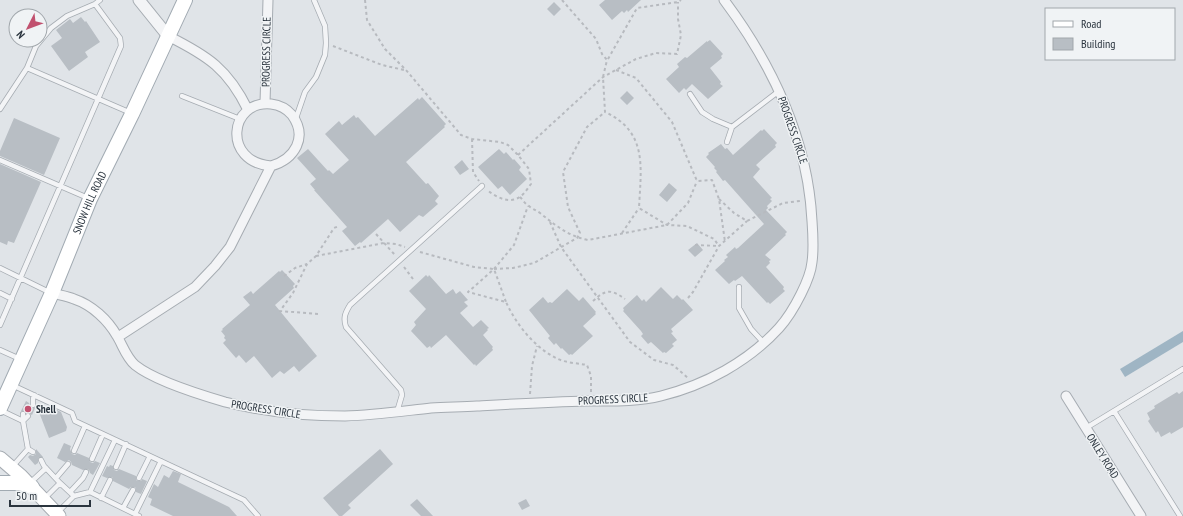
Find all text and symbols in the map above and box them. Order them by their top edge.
north arrow [8,8,48,48]
legend [1045,8,1175,60]
text: Road [1081,16,1101,31]
street label: PROGRESS CIRCLE [258,17,274,87]
text: N [13,28,28,42]
text: Building [1081,36,1116,51]
street label: PROGRESS CIRCLE [775,95,811,166]
street label: SNOW HILL ROAD [70,169,110,236]
street label: PROGRESS CIRCLE [578,390,649,408]
street label: PROGRESS CIRCLE [230,397,302,421]
place label: Shell [36,402,56,416]
marker: Shell [23,404,33,414]
street label: ONLEY ROAD [1084,431,1122,481]
scale bar [10,482,90,508]
text: 50 m [16,488,37,503]

